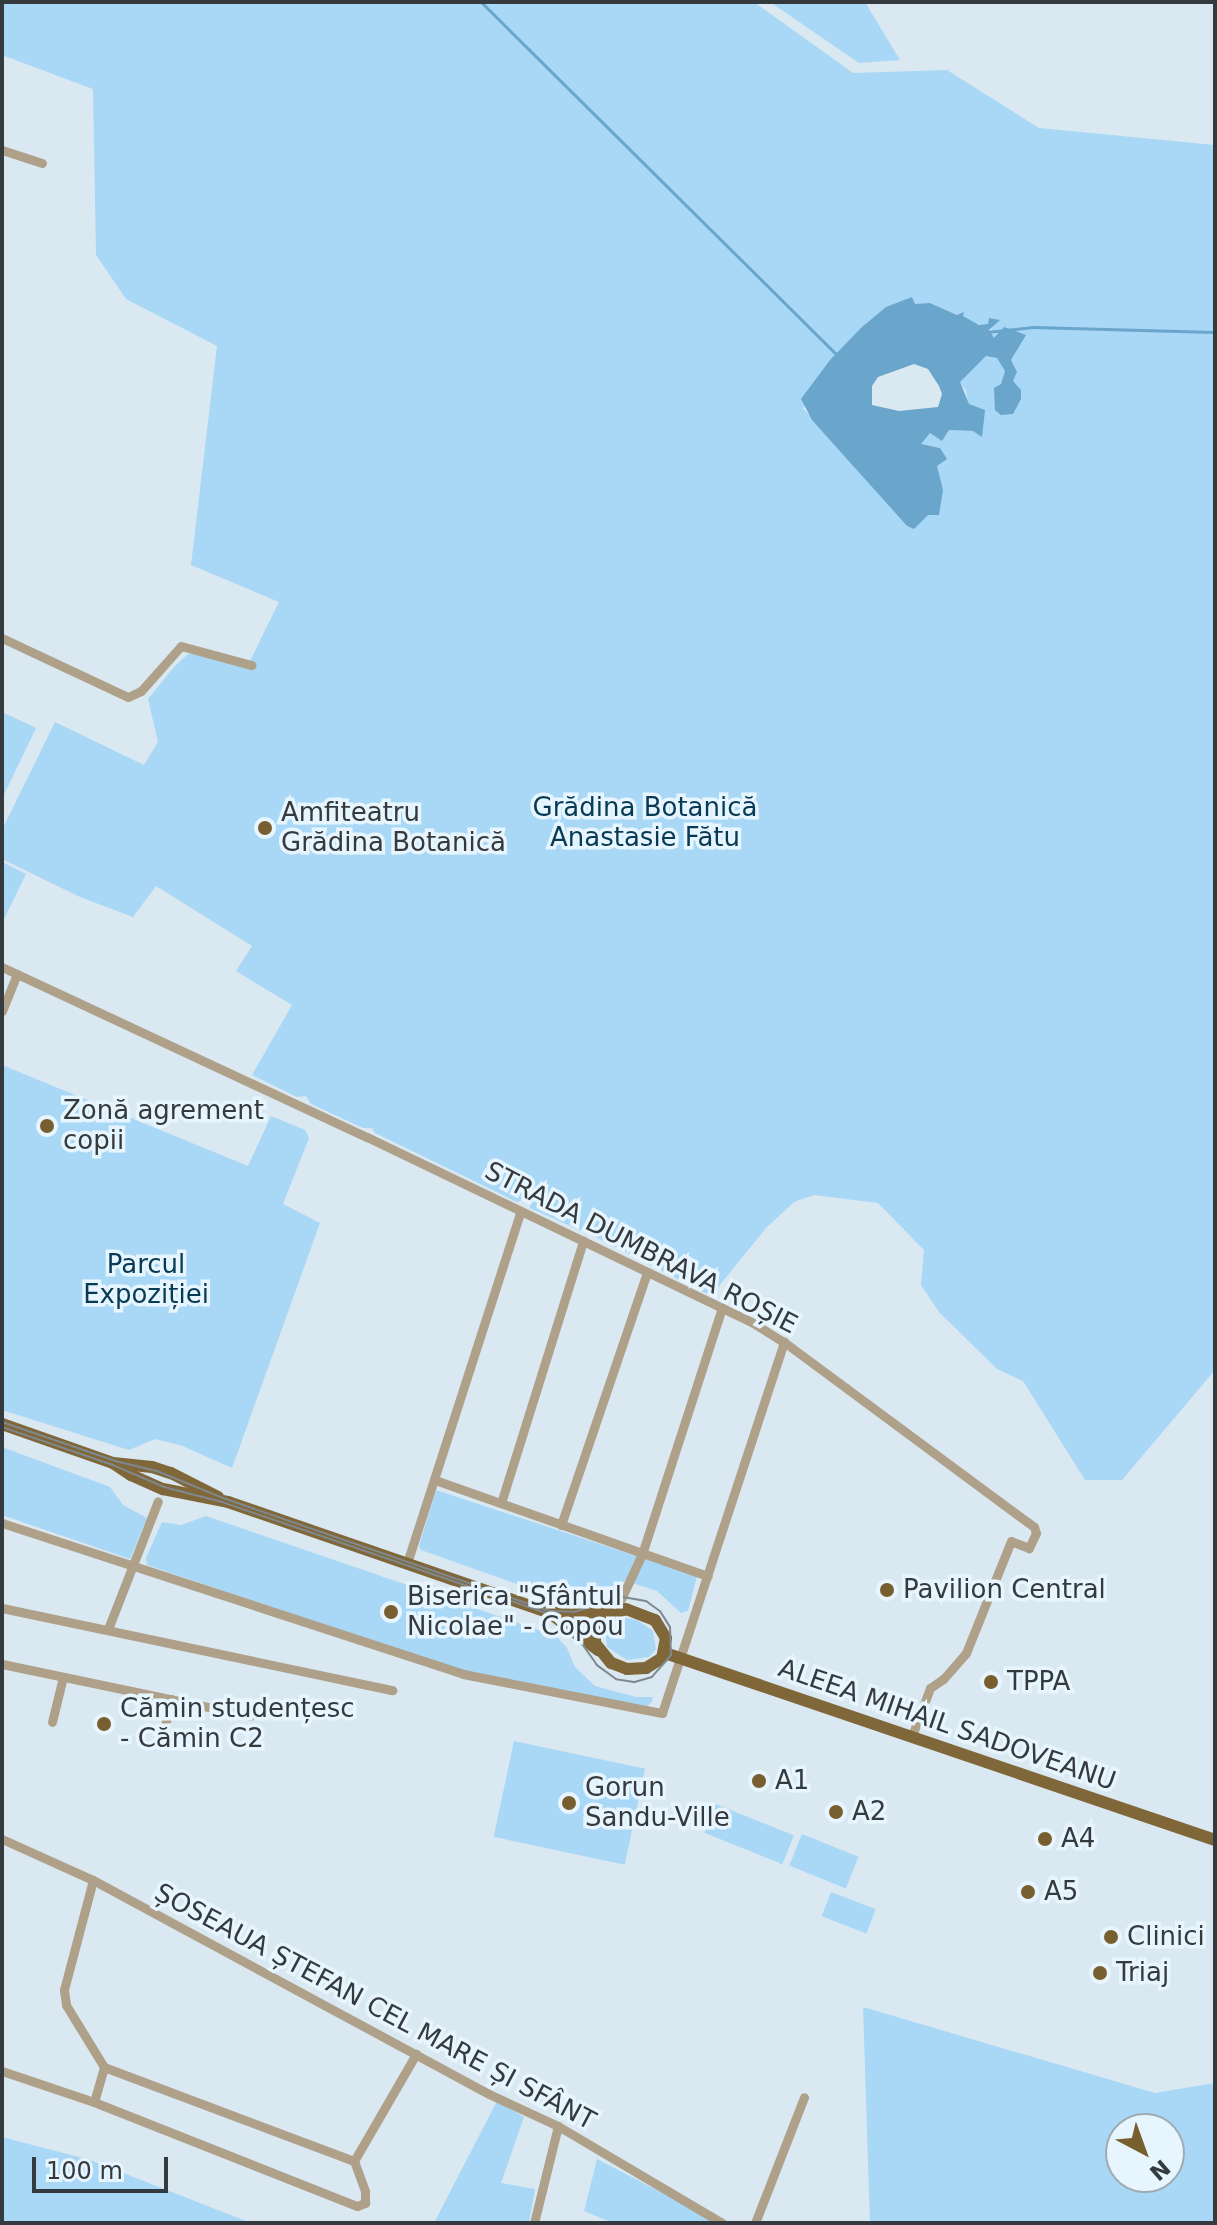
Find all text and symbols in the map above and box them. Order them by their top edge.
park label: Grădina Botanică Anastasie Fătu [533,792,757,854]
place label: Amfiteatru Grădina Botanică [281,797,506,858]
marker: Amfiteatru Grădina Botanică [256,819,274,837]
place label: Zonă agrement copii [63,1095,264,1156]
marker: Zonă agrement copii [38,1117,56,1135]
street label: STRADA DUMBRAVA ROȘIE [480,1155,802,1341]
park label: Parcul Expoziției [83,1249,209,1310]
place label: Pavilion Central [903,1574,1106,1606]
place label: Biserica "Sfântul Nicolae" - Copou [407,1581,624,1642]
marker: Pavilion Central [878,1581,896,1599]
marker: Biserica "Sfântul Nicolae" - Copou [382,1603,400,1621]
street label: ALEEA MIHAIL SADOVEANU [774,1653,1120,1797]
place label: TPPA [1007,1666,1070,1698]
marker: TPPA [982,1673,1000,1691]
place label: Cămin studențesc - Cămin C2 [120,1693,355,1754]
marker: Cămin studențesc - Cămin C2 [95,1715,113,1733]
place label: A1 [775,1765,809,1797]
place label: Gorun Sandu-Ville [585,1772,730,1834]
marker: A1 [750,1772,768,1790]
marker: Gorun Sandu-Ville [560,1794,578,1812]
place label: A2 [852,1796,886,1828]
marker: A2 [827,1803,845,1821]
place label: A4 [1061,1823,1095,1855]
marker: A4 [1036,1830,1054,1848]
place label: A5 [1044,1876,1078,1908]
street label: ȘOSEAUA ȘTEFAN CEL MARE ȘI SFÂNT [149,1877,601,2137]
marker: A5 [1019,1883,1037,1901]
place label: Clinici [1127,1921,1205,1953]
marker: Clinici [1102,1928,1120,1946]
place label: Triaj [1116,1957,1169,1989]
marker: Triaj [1091,1964,1109,1982]
north arrow [1105,2113,1185,2193]
scale bar [36,2141,172,2191]
text: N [1145,2154,1175,2185]
text: 100 m [46,2157,123,2185]

